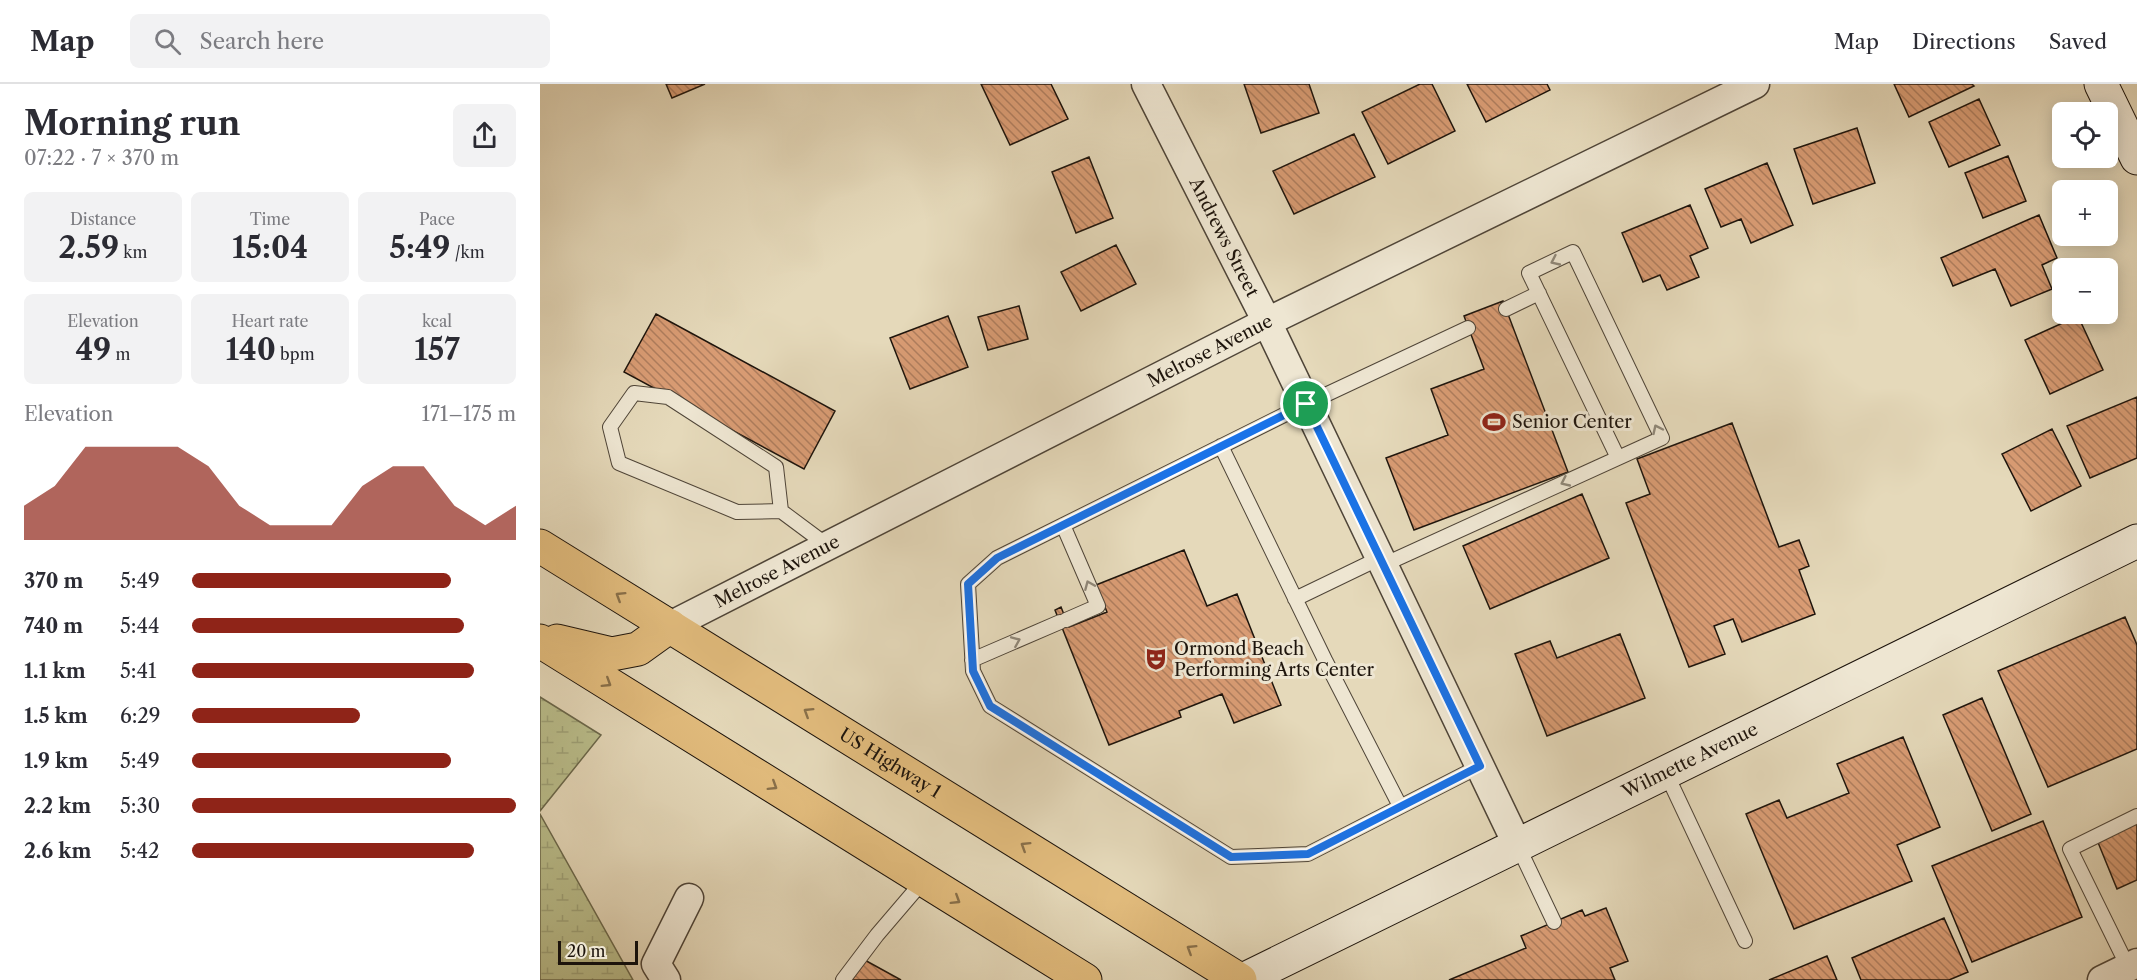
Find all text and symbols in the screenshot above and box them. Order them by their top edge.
search box [130,14,550,68]
text: Map [30,24,94,58]
icon: search [151,25,184,58]
text: Search here [199,28,324,55]
text: Map [1834,29,1879,54]
text: Directions [1912,29,2016,54]
text: Saved [2049,29,2107,54]
map controls [2052,102,2118,324]
button: locate [2052,102,2118,168]
text: Morning run [24,103,240,144]
button: share [453,104,516,167]
text: 07:22 · 7 × 370 m [24,146,179,170]
street label: Andrews Street [1184,173,1264,301]
button: + [2052,180,2118,246]
text: Distance [70,209,136,229]
text: Time [250,209,290,229]
text: Pace [419,209,455,229]
text: 2.59 [59,229,119,266]
text: 15:04 [232,229,308,266]
text: 5:49 [389,229,450,266]
text: km [119,242,147,262]
text: /km [450,242,485,262]
one-way arrow [1551,253,1562,265]
button: − [2052,258,2118,324]
street label: Melrose Avenue [1144,310,1276,392]
text: Elevation [67,311,139,331]
text: Heart rate [231,311,309,331]
text: kcal [422,311,452,331]
text: 49 [76,331,111,368]
text: 140 [225,331,276,368]
text: 157 [414,331,460,368]
text: m [111,344,130,364]
text: bpm [276,344,315,364]
pin [1280,378,1331,429]
icon: arrive [1289,387,1322,420]
text: Elevation [24,402,113,426]
text: 171–175 m [422,402,516,426]
sports icon: Senior Center [1481,409,1507,435]
place label: Senior Center [1512,411,1632,433]
one-way arrow [1653,425,1665,436]
one-way arrow [1560,475,1571,487]
street label: Melrose Avenue [711,531,843,613]
text: 370 m [24,569,83,593]
text: 5:49 [120,569,160,593]
one-way arrow [1085,580,1097,591]
one-way arrow [616,591,626,603]
text: 740 m [24,614,83,638]
text: 5:44 [120,614,160,638]
one-way arrow [1010,636,1021,648]
place label: Ormond Beach Performing Arts Center [1174,638,1375,681]
theatre icon: Ormond Beach Performing Arts Center [1143,646,1169,672]
text: 1.1 km [24,659,86,683]
text: 5:41 [120,659,156,683]
one-way arrow [601,675,612,686]
text: 1.5 km [24,704,88,728]
text: 6:29 [120,704,161,728]
one-way arrow [804,707,814,719]
street label: Wilmette Avenue [1618,718,1761,804]
street label: US Highway 1 [835,723,946,803]
text: 1.9 km [24,749,88,773]
text: 5:49 [120,749,160,773]
one-way arrow [767,778,777,790]
text: 2.2 km [24,794,91,818]
text: 5:30 [120,794,160,818]
text: 2.6 km [24,839,91,863]
text: 5:42 [120,839,160,863]
one-way arrow [1021,842,1031,854]
one-way arrow [950,892,960,904]
scale bar [558,938,638,966]
text: 20 m [567,941,606,961]
one-way arrow [1187,945,1197,957]

